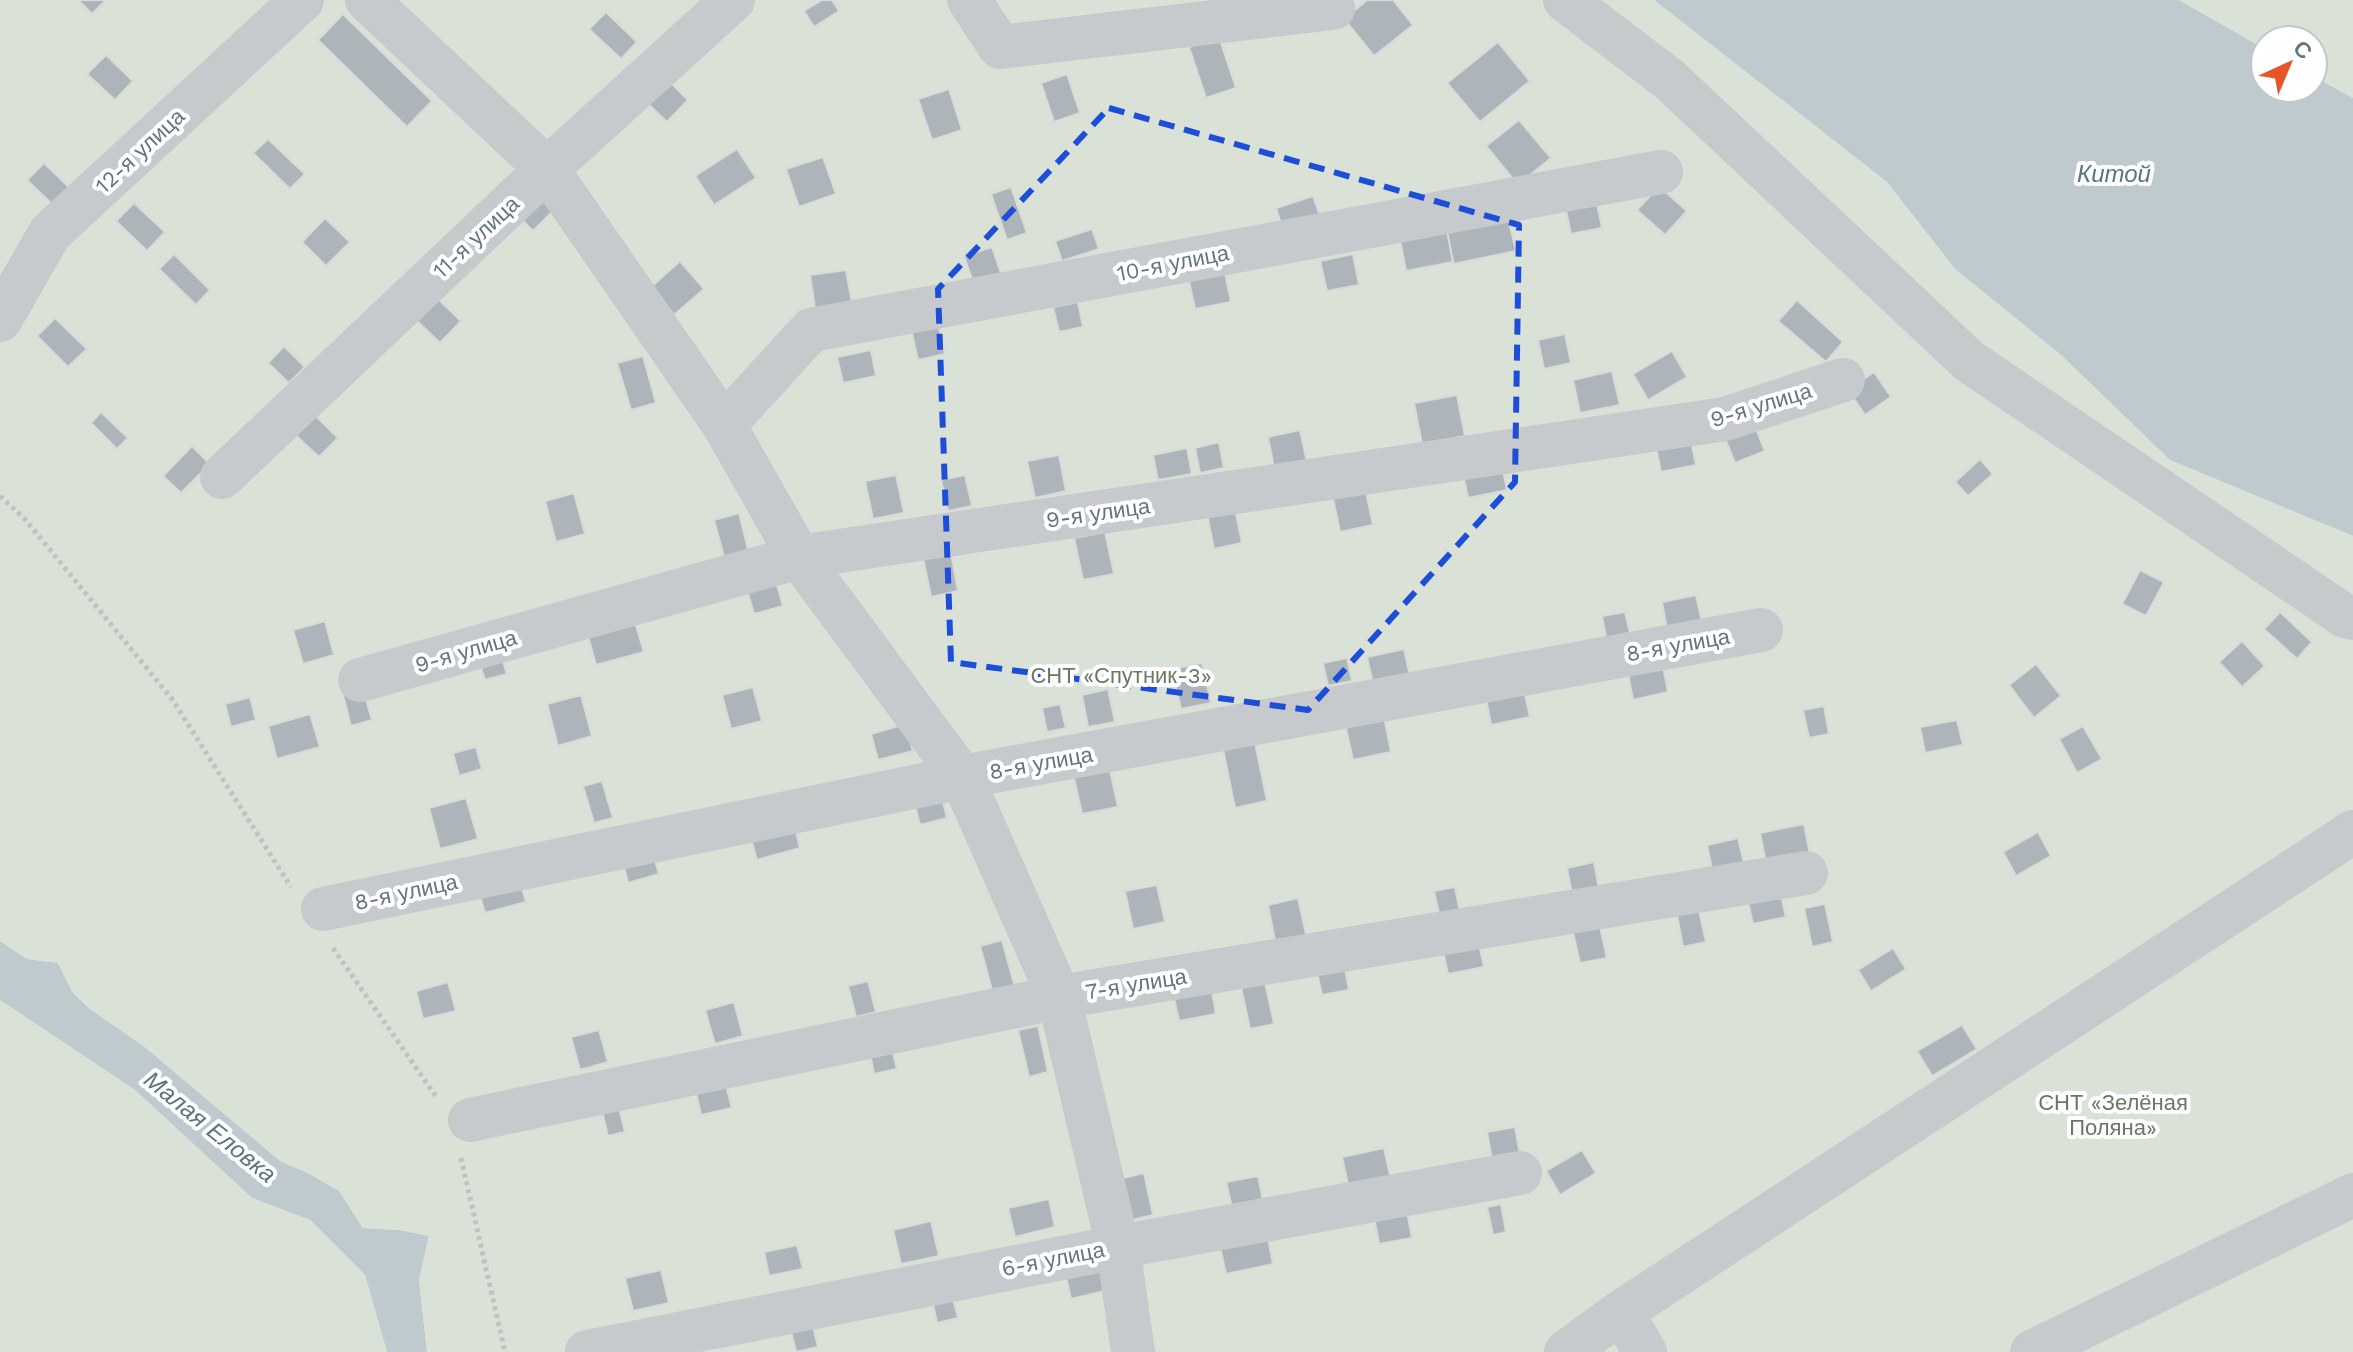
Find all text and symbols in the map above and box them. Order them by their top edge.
north arrow [2249,24,2329,104]
text: С [2288,35,2317,65]
street label: 12-я улица [90,103,190,198]
water label: Китой [2077,160,2151,188]
street label: 11-я улица [428,190,525,283]
street label: 10-я улица [1115,240,1232,286]
street label: 9-я улица [1707,378,1815,432]
street label: 9-я улица [1044,493,1152,533]
street label: 8-я улица [1624,623,1732,666]
street label: 9-я улица [412,624,520,677]
park label: СНТ «Спутник-3» [1030,663,1212,688]
street label: 8-я улица [987,741,1095,784]
street label: 8-я улица [352,869,461,915]
street label: 7-я улица [1084,964,1189,1004]
water label: Малая Еловка [139,1065,281,1189]
park label: СНТ «Зелёная Поляна» [2038,1090,2188,1140]
street label: 6-я улица [999,1237,1107,1281]

